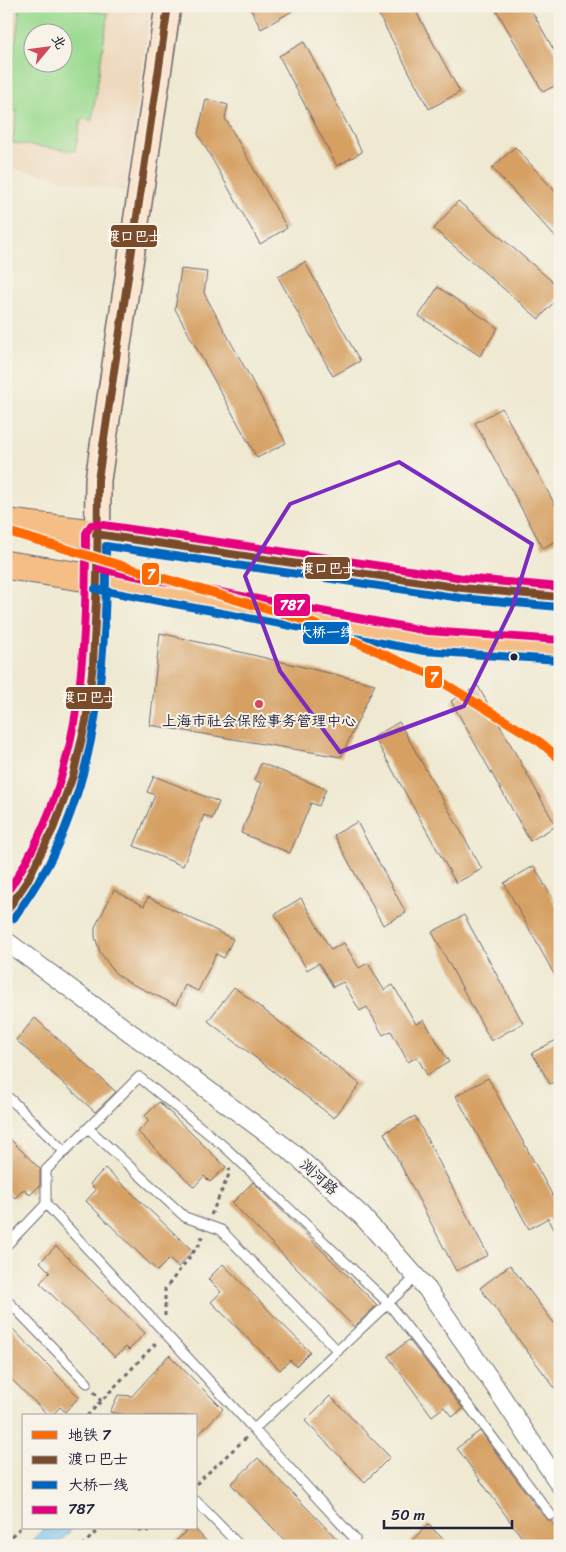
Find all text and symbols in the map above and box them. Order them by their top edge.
north arrow [22,22,72,72]
text: 北 [45,30,73,54]
text: 渡口巴士 [106,224,162,249]
line badge: 渡口巴士 [110,224,158,248]
text: 渡口巴士 [300,556,356,581]
line badge: 渡口巴士 [304,556,351,580]
line badge: 7 [141,562,160,586]
text: 7 [147,562,156,587]
line badge: 787 [273,593,311,617]
text: 787 [280,593,305,618]
text: 大桥一线 [298,620,354,645]
line badge: 大桥一线 [302,621,350,645]
unlabelled marker [509,652,519,662]
line badge: 7 [424,665,443,689]
text: 7 [430,665,439,690]
text: 渡口巴士 [61,685,117,710]
line badge: 渡口巴士 [65,686,113,710]
marker: 上海市社会保险事务管理中心 [253,698,265,710]
place label: 上海市社会保险事务管理中心 [161,708,357,734]
street label: 浏河路 [294,1152,344,1202]
legend [22,1414,198,1530]
text: 地铁 7 [68,1422,112,1448]
text: 渡口巴士 [68,1446,128,1472]
text: 大桥一线 [68,1472,128,1498]
text: 787 [68,1496,96,1522]
scale bar [384,1497,511,1529]
text: 50 m [391,1502,426,1528]

